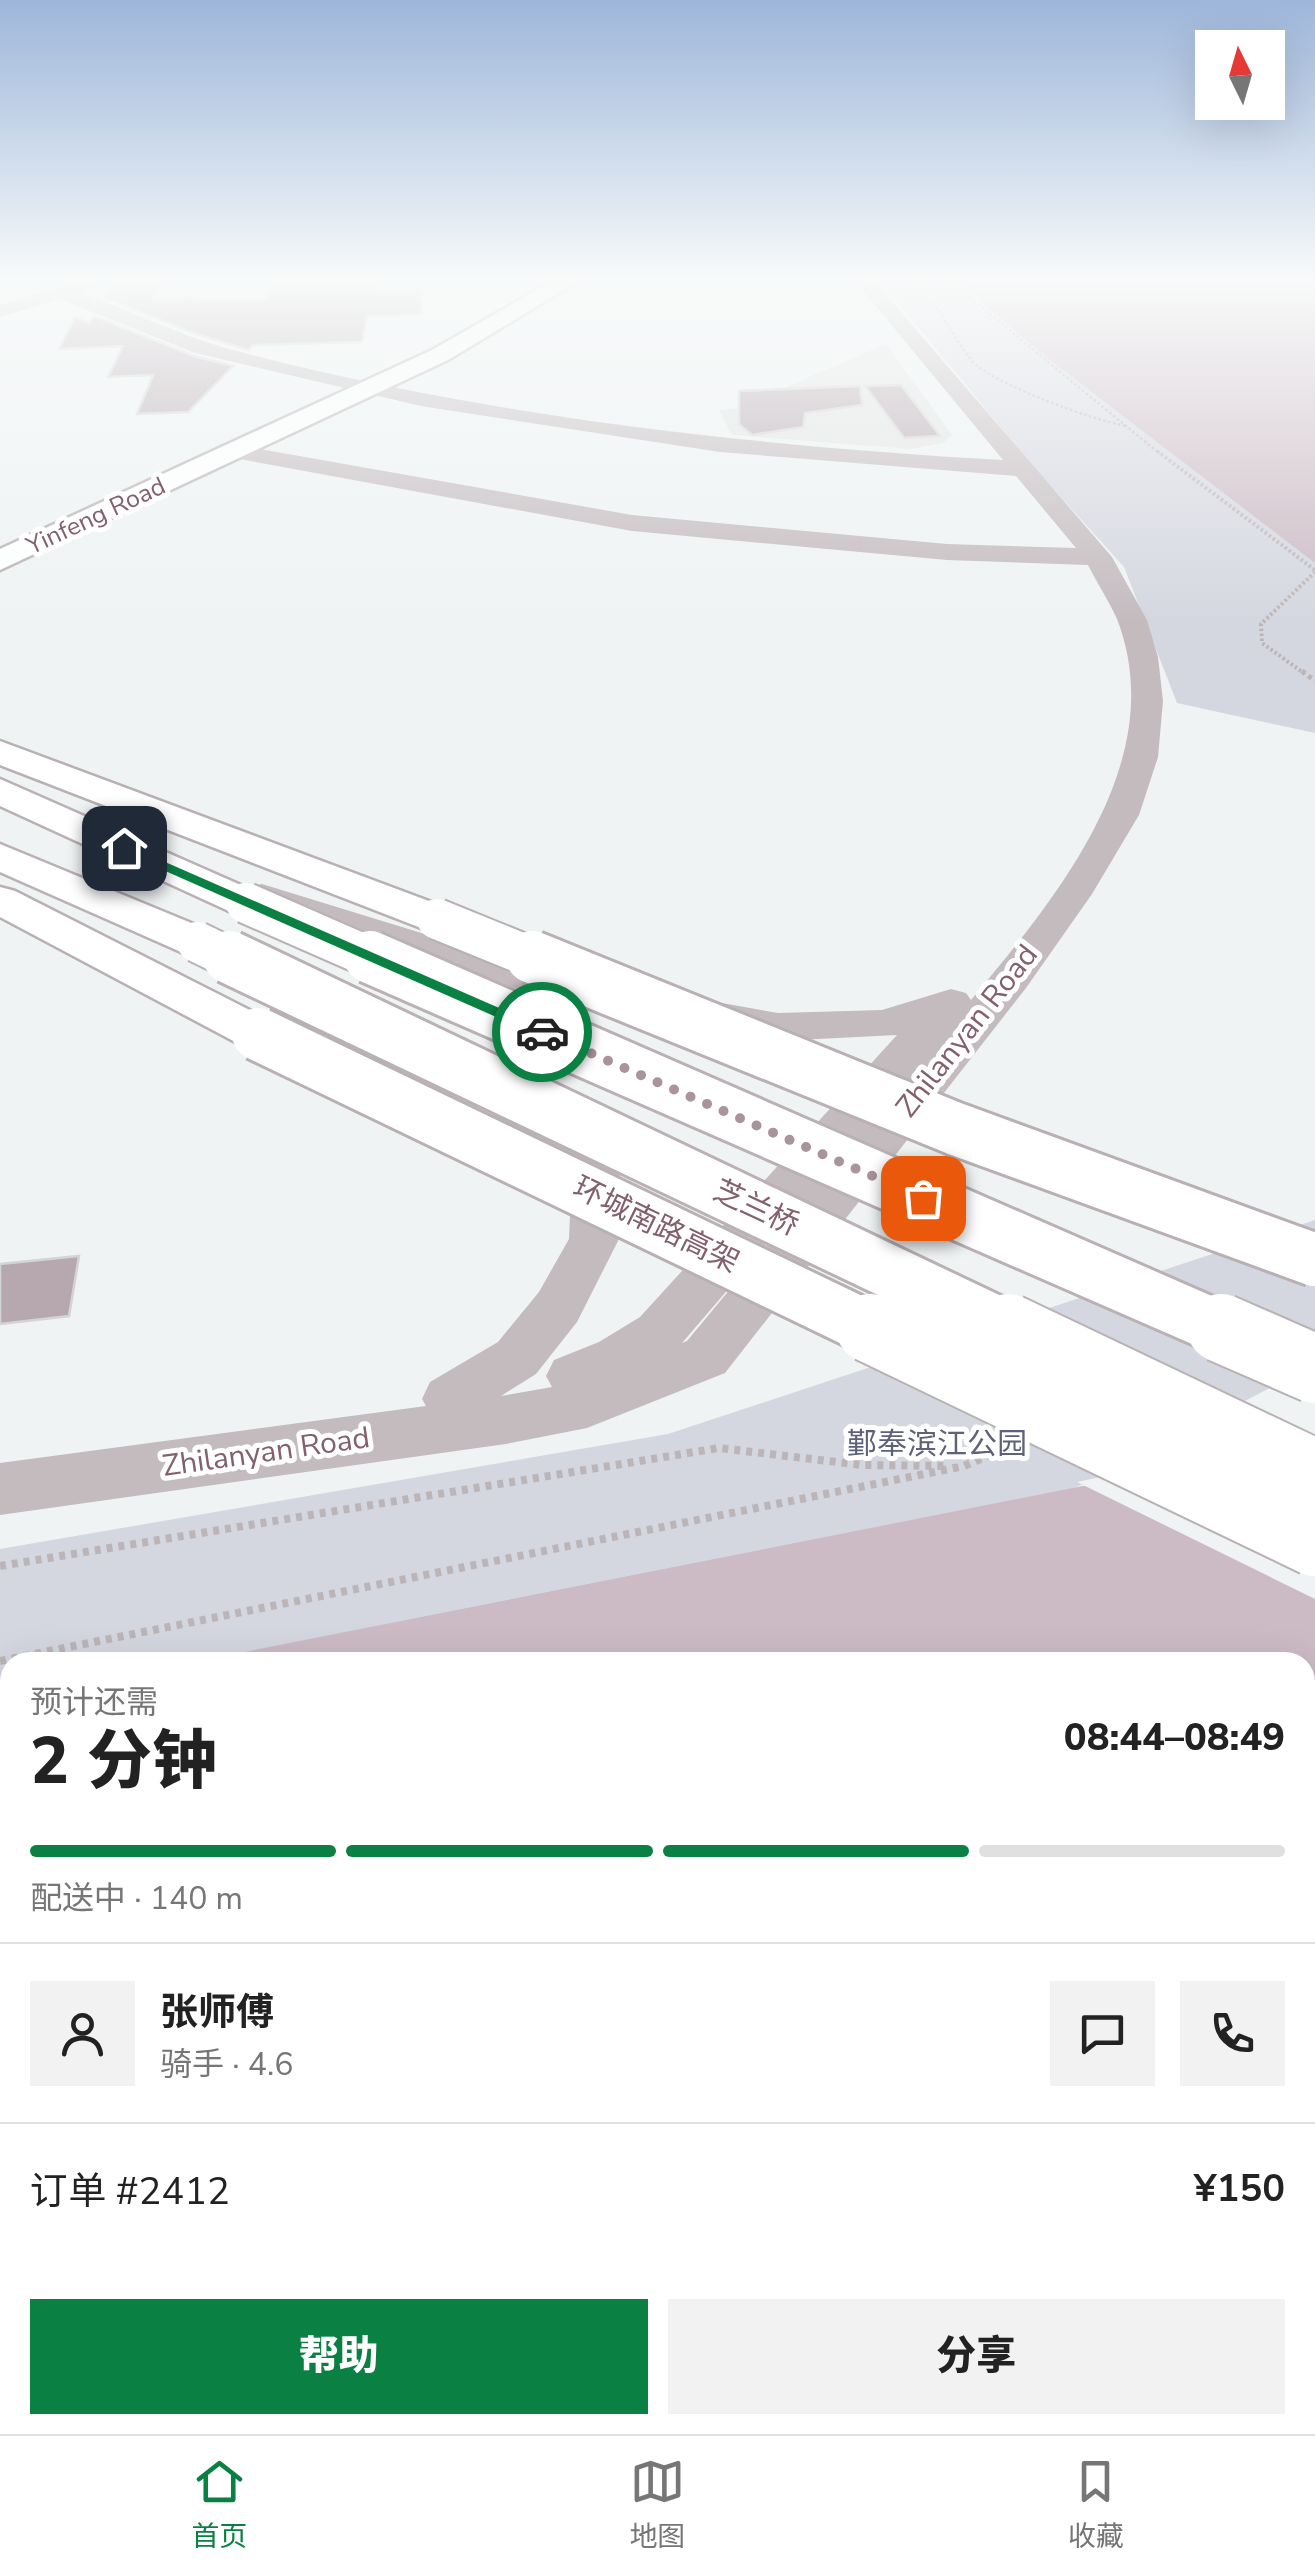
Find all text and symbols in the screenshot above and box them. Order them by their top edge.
north arrow [1195,30,1285,120]
map controls [1195,30,1285,120]
street label: Yinfeng Road [20,469,171,563]
pin [82,806,167,891]
icon: home [97,821,152,876]
street label: Zhilanyan Road [887,936,1047,1126]
courier [492,982,592,1082]
icon: car [515,1005,570,1060]
pin [881,1156,966,1241]
street label: 环城南路高架 [566,1167,746,1283]
street label: 芝兰桥 [707,1170,805,1246]
icon: bag [896,1171,951,1226]
street label: Zhilanyan Road [160,1417,372,1487]
park label: 鄞奉滨江公园 [847,1424,1027,1465]
text: 预计还需 [30,1681,158,1724]
text: 08:44–08:49 [1064,1712,1285,1763]
text: 2 分钟 [30,1717,217,1806]
text: 配送中 · 140 m [30,1877,243,1920]
button: person [30,1981,135,2086]
button: chat [1050,1981,1155,2086]
button: phone [1180,1981,1285,2086]
text: 张师傅 [160,1987,274,2038]
text: 骑手 · 4.6 [160,2043,293,2086]
text: ¥150 [1194,2163,1285,2214]
text: 订单 #2412 [30,2166,230,2217]
button: 帮助 [30,2299,648,2414]
button: 分享 [668,2299,1285,2414]
tab: 首页 [191,2454,247,2556]
tab: 地图 [629,2454,686,2556]
tab: 收藏 [1068,2454,1124,2556]

